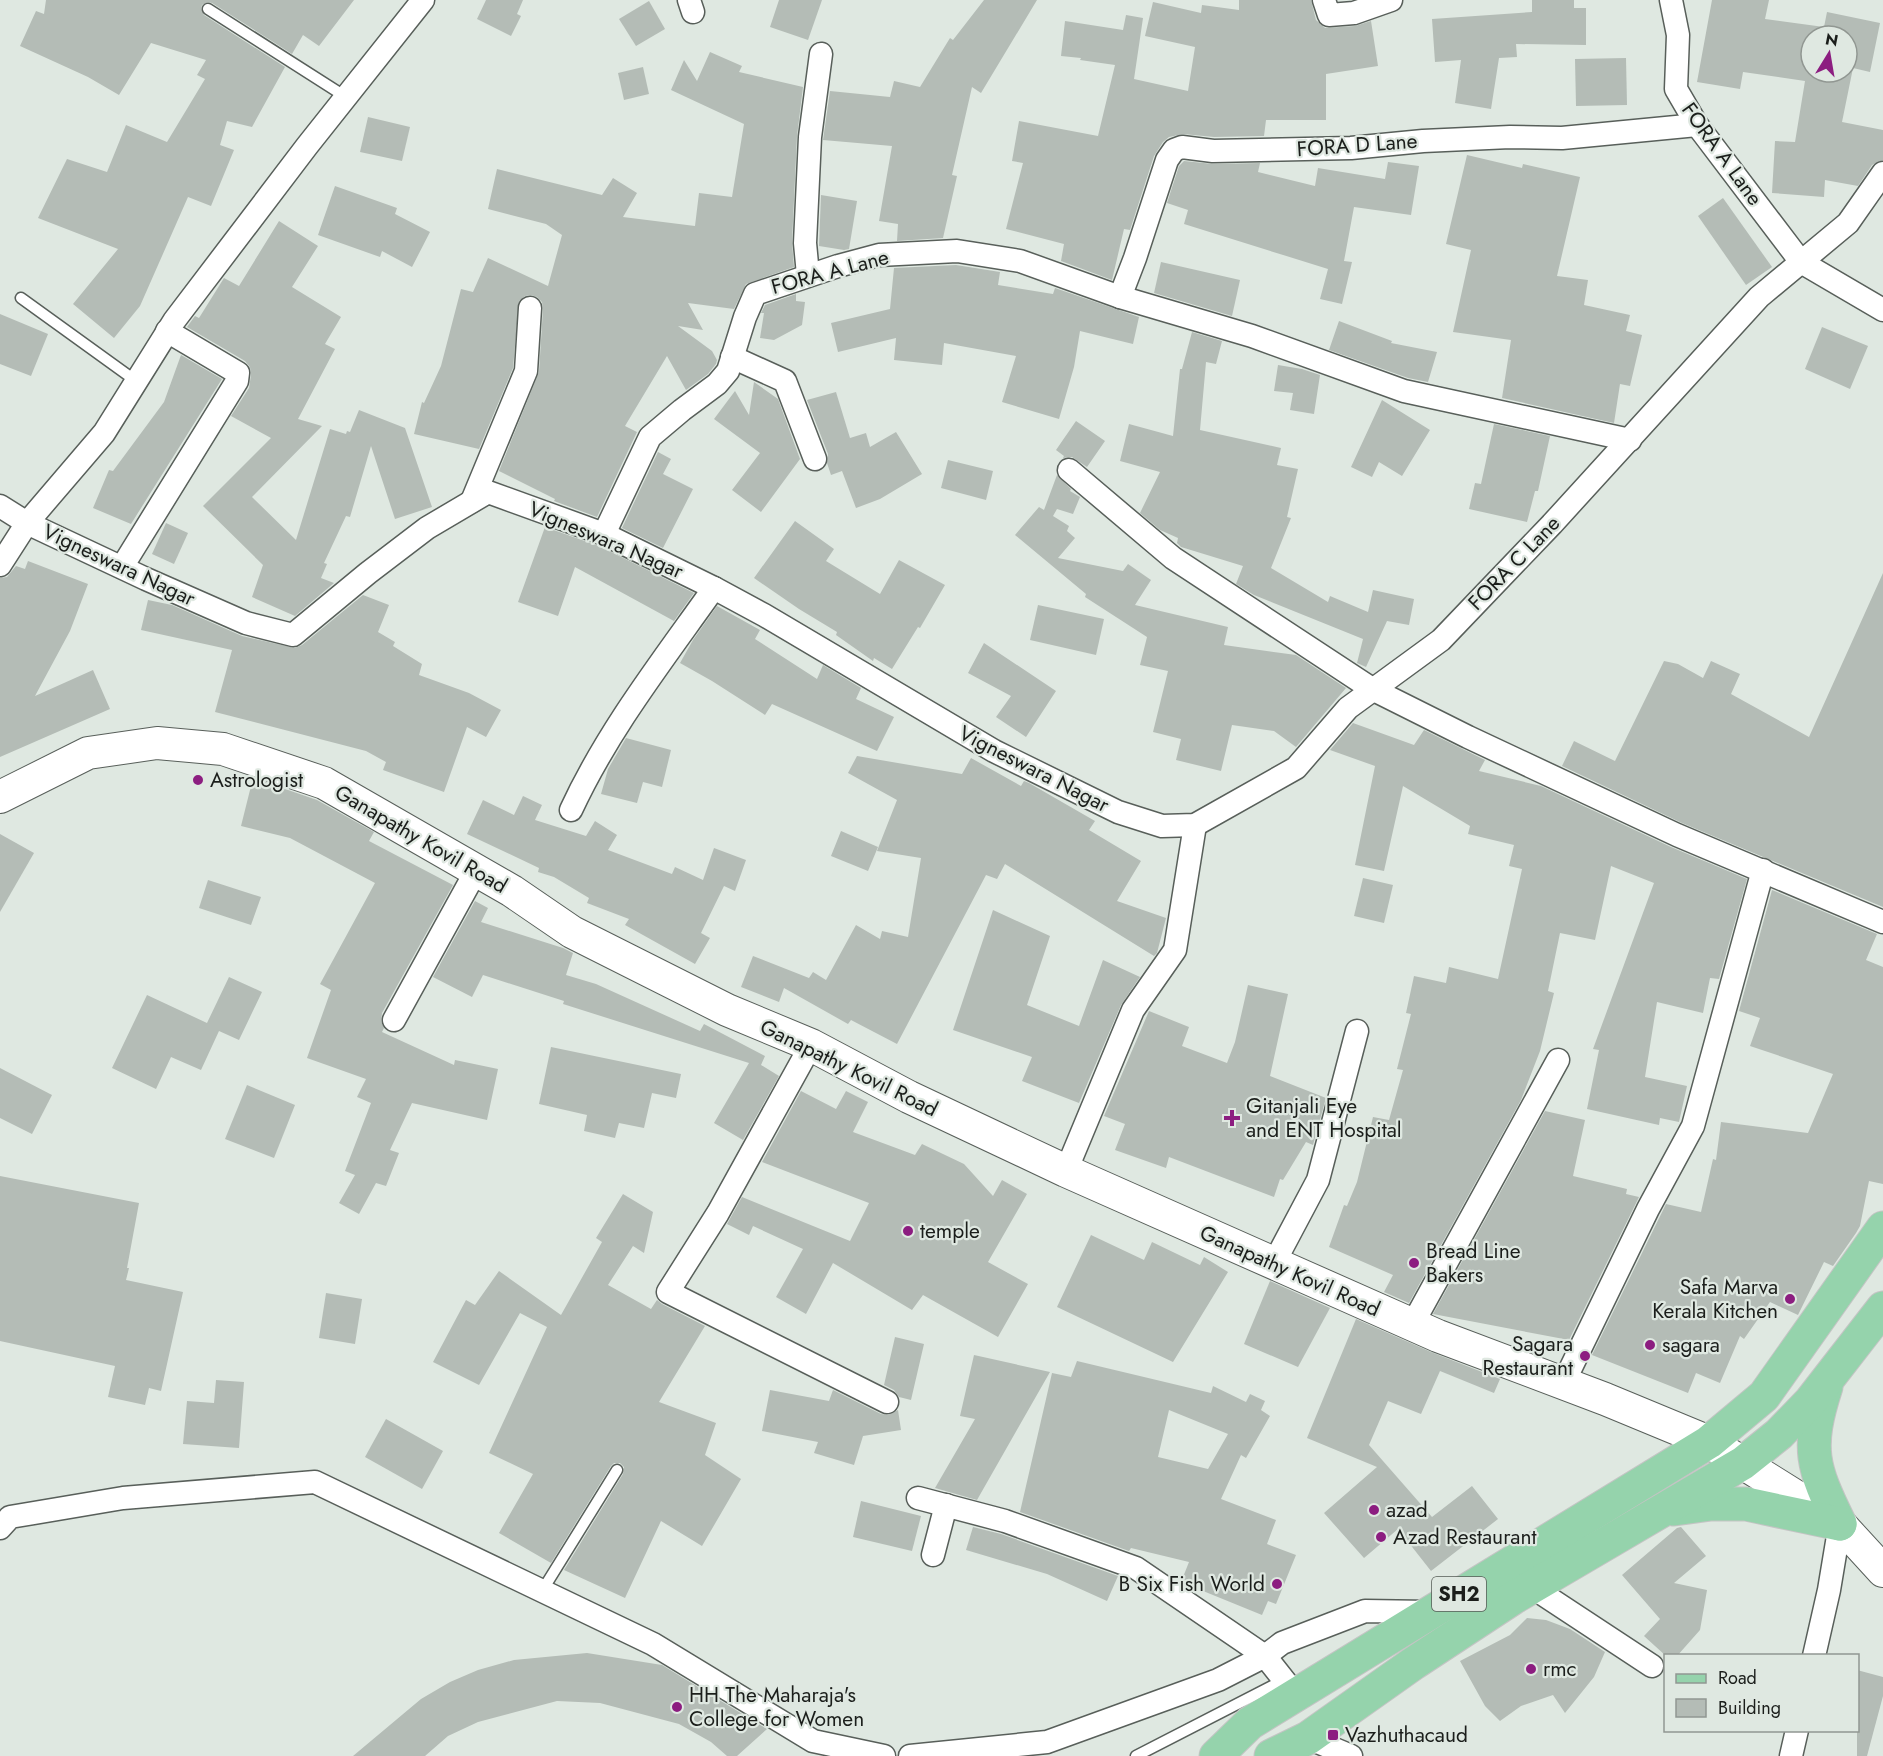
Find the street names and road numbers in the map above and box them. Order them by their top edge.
street label: FORA A Lane [1674,96,1770,212]
street label: FORA D Lane [1296,126,1419,164]
street label: FORA A Lane [768,242,892,302]
street label: Vigneswara Nagar [524,494,689,586]
street label: FORA C Lane [1461,509,1567,617]
street label: Vigneswara Nagar [38,517,201,614]
street label: Vigneswara Nagar [954,718,1115,820]
street label: Ganapathy Kovil Road [329,777,513,901]
street label: Ganapathy Kovil Road [755,1012,943,1124]
street label: Ganapathy Kovil Road [1195,1218,1385,1324]
road number: SH2 [1432,1577,1486,1611]

